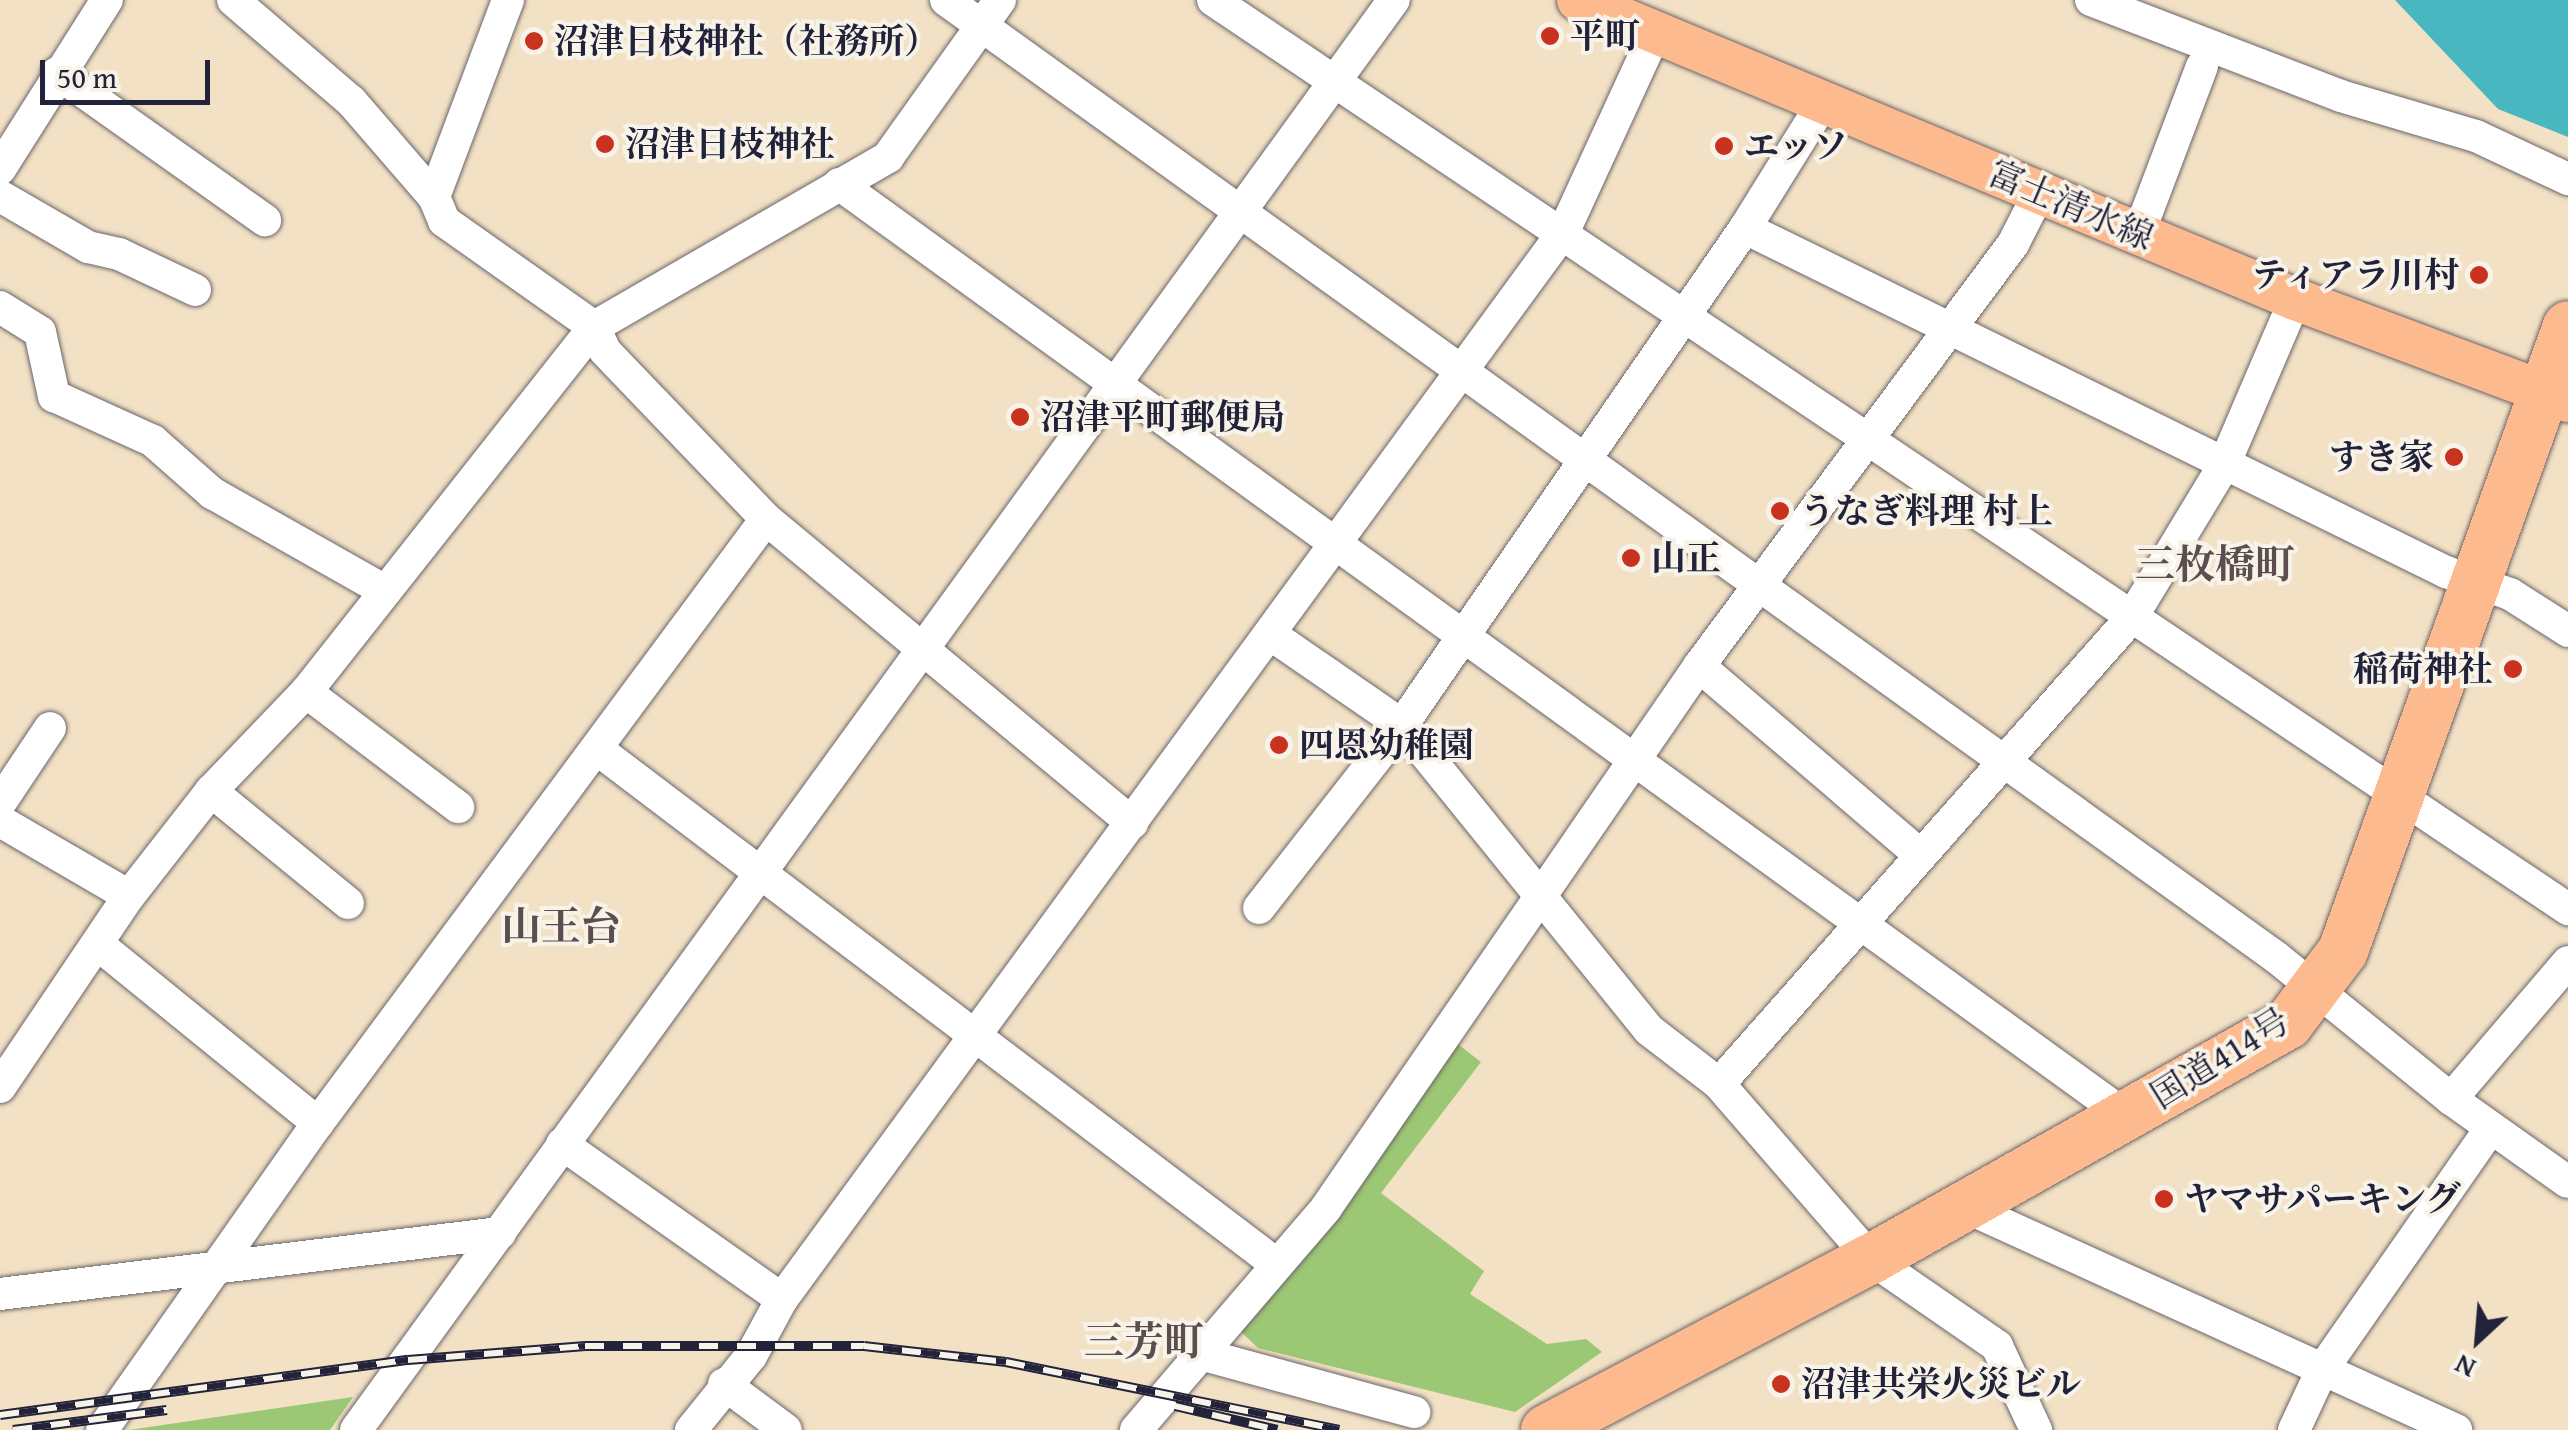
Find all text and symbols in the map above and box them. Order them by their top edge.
place label: 平町 [1570,15,1640,57]
place label: 沼津日枝神社（社務所） [554,20,939,62]
marker: 平町 [1539,25,1561,47]
marker: 沼津日枝神社（社務所） [523,30,545,52]
scale bar [45,40,215,102]
text: 50 m [57,55,117,99]
place label: 沼津日枝神社 [625,123,835,165]
place label: エッソ [1744,125,1849,167]
marker: 沼津日枝神社 [594,133,616,155]
marker: エッソ [1713,135,1735,157]
street label: 富士清水線 [1982,151,2160,259]
place label: ティアラ川村 [2249,254,2459,296]
marker: ティアラ川村 [2468,264,2490,286]
place label: 沼津平町郵便局 [1040,396,1285,438]
marker: 沼津平町郵便局 [1009,406,1031,428]
place label: すき家 [2329,436,2434,478]
marker: すき家 [2443,446,2465,468]
place label: うなぎ料理 村上 [1800,490,2053,532]
marker: うなぎ料理 村上 [1769,500,1791,522]
place label: 山正 [1651,537,1721,579]
district label: 三枚橋町 [2135,540,2295,588]
marker: 山正 [1620,547,1642,569]
place label: 稲荷神社 [2353,648,2493,690]
marker: 稲荷神社 [2502,658,2524,680]
place label: 四恩幼稚園 [1299,724,1474,766]
marker: 四恩幼稚園 [1268,734,1290,756]
district label: 山王台 [501,902,621,950]
street label: 国道414号 [2143,999,2297,1117]
place label: ヤマサパーキング [2184,1178,2464,1220]
marker: ヤマサパーキング [2153,1188,2175,1210]
north arrow [2428,1290,2528,1390]
district label: 三芳町 [1084,1317,1204,1365]
text: N [2447,1345,2482,1390]
place label: 沼津共栄火災ビル [1801,1363,2081,1405]
marker: 沼津共栄火災ビル [1770,1373,1792,1395]

